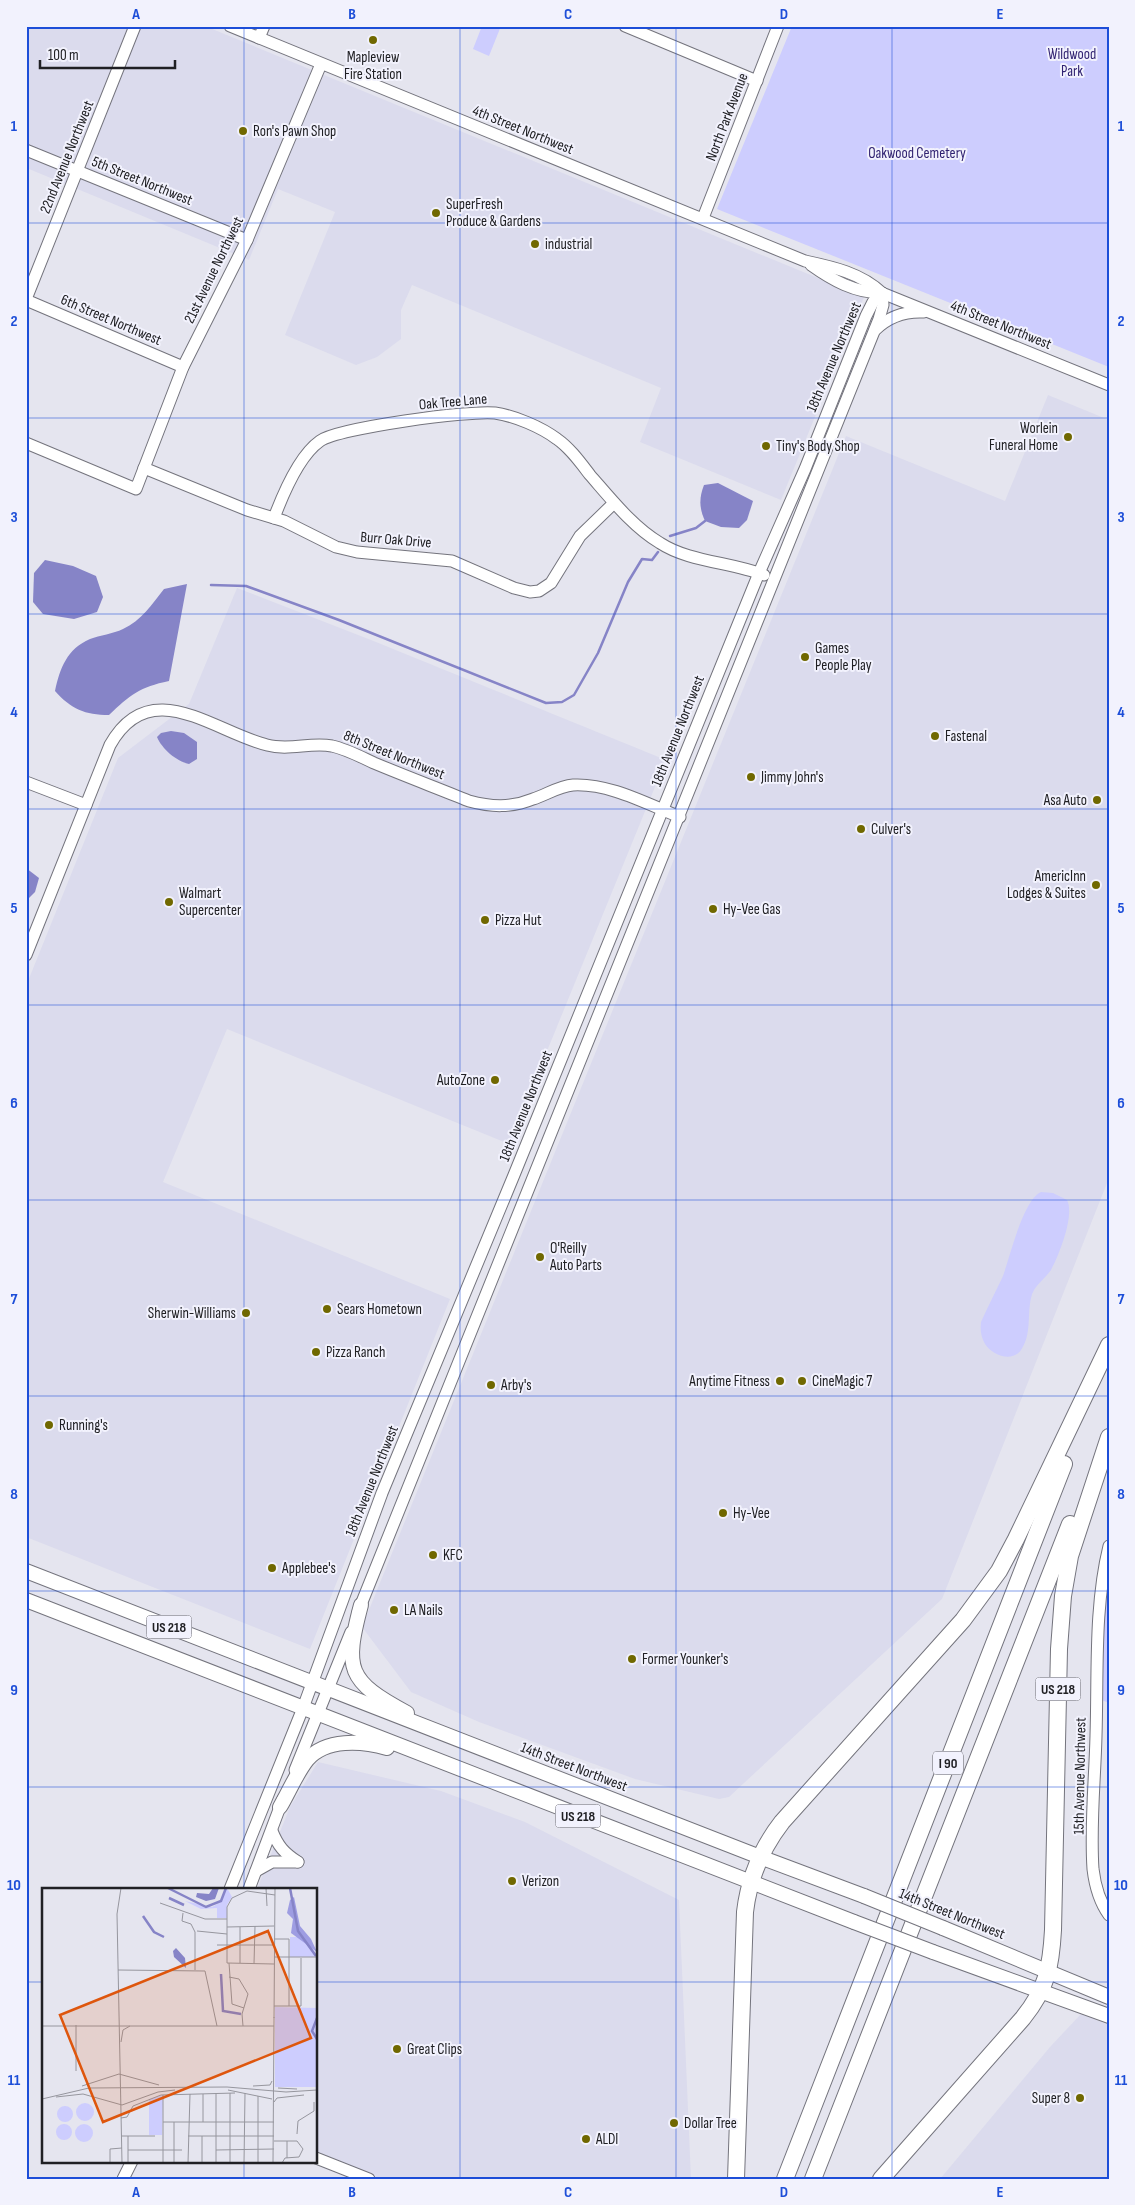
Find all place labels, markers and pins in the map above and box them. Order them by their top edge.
marker: Mapleview Fire Station [367,34,379,46]
place label: Mapleview Fire Station [344,48,402,84]
place label: Ron's Pawn Shop [253,122,336,141]
marker: Ron's Pawn Shop [237,125,249,137]
place label: SuperFresh Produce & Gardens [446,195,541,231]
marker: SuperFresh Produce & Gardens [430,207,442,219]
place label: industrial [545,235,592,254]
marker: industrial [529,238,541,250]
place label: Worlein Funeral Home [989,419,1058,455]
marker: Worlein Funeral Home [1062,431,1074,443]
place label: Tiny's Body Shop [776,437,860,456]
marker: Tiny's Body Shop [760,440,772,452]
place label: Games People Play [815,639,872,675]
marker: Games People Play [799,651,811,663]
place label: Fastenal [945,727,987,746]
marker: Fastenal [929,730,941,742]
place label: Jimmy John's [760,768,824,787]
marker: Jimmy John's [745,771,757,783]
place label: Asa Auto [1043,791,1087,810]
marker: Asa Auto [1091,794,1103,806]
place label: Culver's [871,820,911,839]
marker: Culver's [855,823,867,835]
place label: AmericInn Lodges & Suites [1007,867,1086,903]
marker: AmericInn Lodges & Suites [1090,879,1102,891]
place label: Walmart Supercenter [179,884,242,920]
marker: Walmart Supercenter [163,896,175,908]
place label: Hy-Vee Gas [723,900,781,919]
marker: Hy-Vee Gas [707,903,719,915]
place label: Pizza Hut [495,911,542,930]
marker: Pizza Hut [479,914,491,926]
place label: AutoZone [436,1071,485,1090]
marker: AutoZone [489,1074,501,1086]
place label: O'Reilly Auto Parts [549,1239,602,1275]
marker: O'Reilly Auto Parts [534,1251,546,1263]
place label: Sears Hometown [337,1300,422,1319]
marker: Sears Hometown [321,1303,333,1315]
place label: Sherwin-Williams [148,1304,236,1323]
marker: Sherwin-Williams [240,1307,252,1319]
place label: Pizza Ranch [326,1343,385,1362]
marker: Pizza Ranch [310,1346,322,1358]
place label: Anytime Fitness [688,1372,770,1391]
place label: CineMagic 7 [812,1372,872,1391]
marker: Anytime Fitness [774,1375,786,1387]
marker: CineMagic 7 [796,1375,808,1387]
place label: Arby's [500,1376,532,1395]
marker: Arby's [485,1379,497,1391]
place label: Running's [59,1416,108,1435]
marker: Running's [43,1419,55,1431]
place label: Hy-Vee [733,1504,770,1523]
marker: Hy-Vee [717,1507,729,1519]
place label: KFC [443,1546,463,1565]
marker: KFC [427,1549,439,1561]
place label: Applebee's [281,1559,336,1578]
marker: Applebee's [266,1562,278,1574]
place label: LA Nails [404,1601,443,1620]
marker: LA Nails [388,1604,400,1616]
place label: Former Younker's [642,1650,728,1669]
marker: Former Younker's [626,1653,638,1665]
place label: Verizon [522,1872,559,1891]
marker: Verizon [506,1875,518,1887]
place label: Great Clips [407,2040,462,2059]
marker: Great Clips [391,2043,403,2055]
place label: Super 8 [1032,2089,1070,2108]
marker: Super 8 [1074,2092,1086,2104]
place label: Dollar Tree [684,2114,737,2133]
marker: Dollar Tree [668,2117,680,2129]
place label: ALDI [595,2130,618,2149]
marker: ALDI [580,2133,592,2145]

